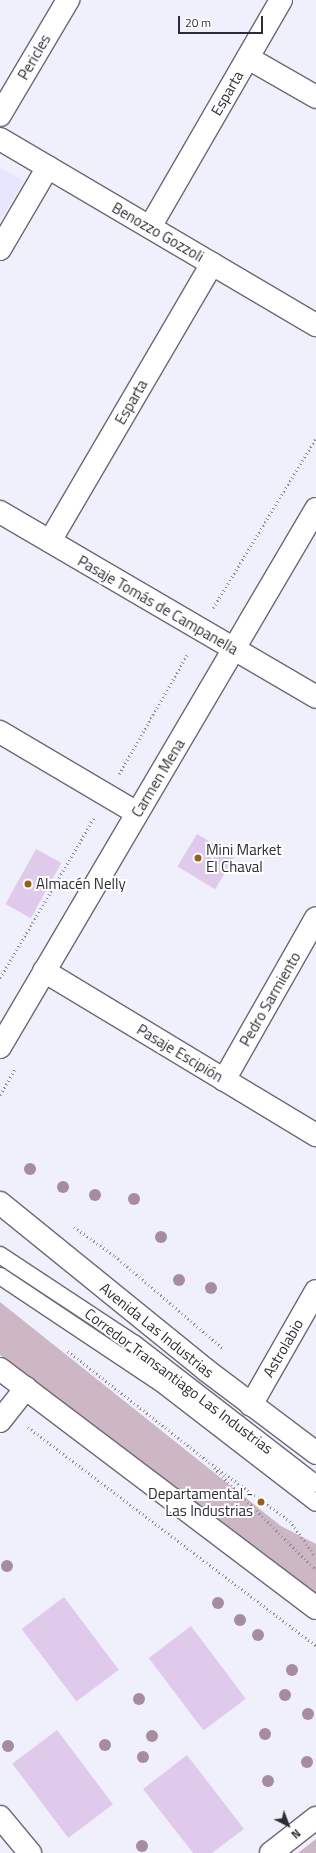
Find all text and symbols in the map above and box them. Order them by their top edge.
scale bar [180,8,265,34]
text: 20 m [185,13,211,32]
street label: Pericles [14,31,54,83]
street label: Esparta [207,67,247,119]
street label: Benozzo Gozzoli [109,198,207,266]
street label: Esparta [111,376,151,428]
street label: Pasaje Tomás de Campanella [75,552,241,658]
street label: Carmen Mena [128,736,188,820]
place label: Mini Market El Chaval [206,840,282,875]
marker: Mini Market El Chaval [193,853,203,863]
place label: Almacén Nelly [36,875,126,893]
marker: Almacén Nelly [23,879,33,889]
street label: Pedro Sarmiento [236,949,304,1049]
street label: Pasaje Escipión [134,1020,226,1086]
street label: Avenida Las Industrias [96,1279,218,1381]
street label: Corredor Transantiago Las Industrias [81,1304,277,1458]
street label: Astrolabio [259,1316,307,1380]
place label: Departamental - Las Industrias [148,1484,253,1519]
marker: Departamental - Las Industrias [256,1497,266,1507]
north arrow [268,1805,308,1845]
text: N [288,1825,304,1842]

